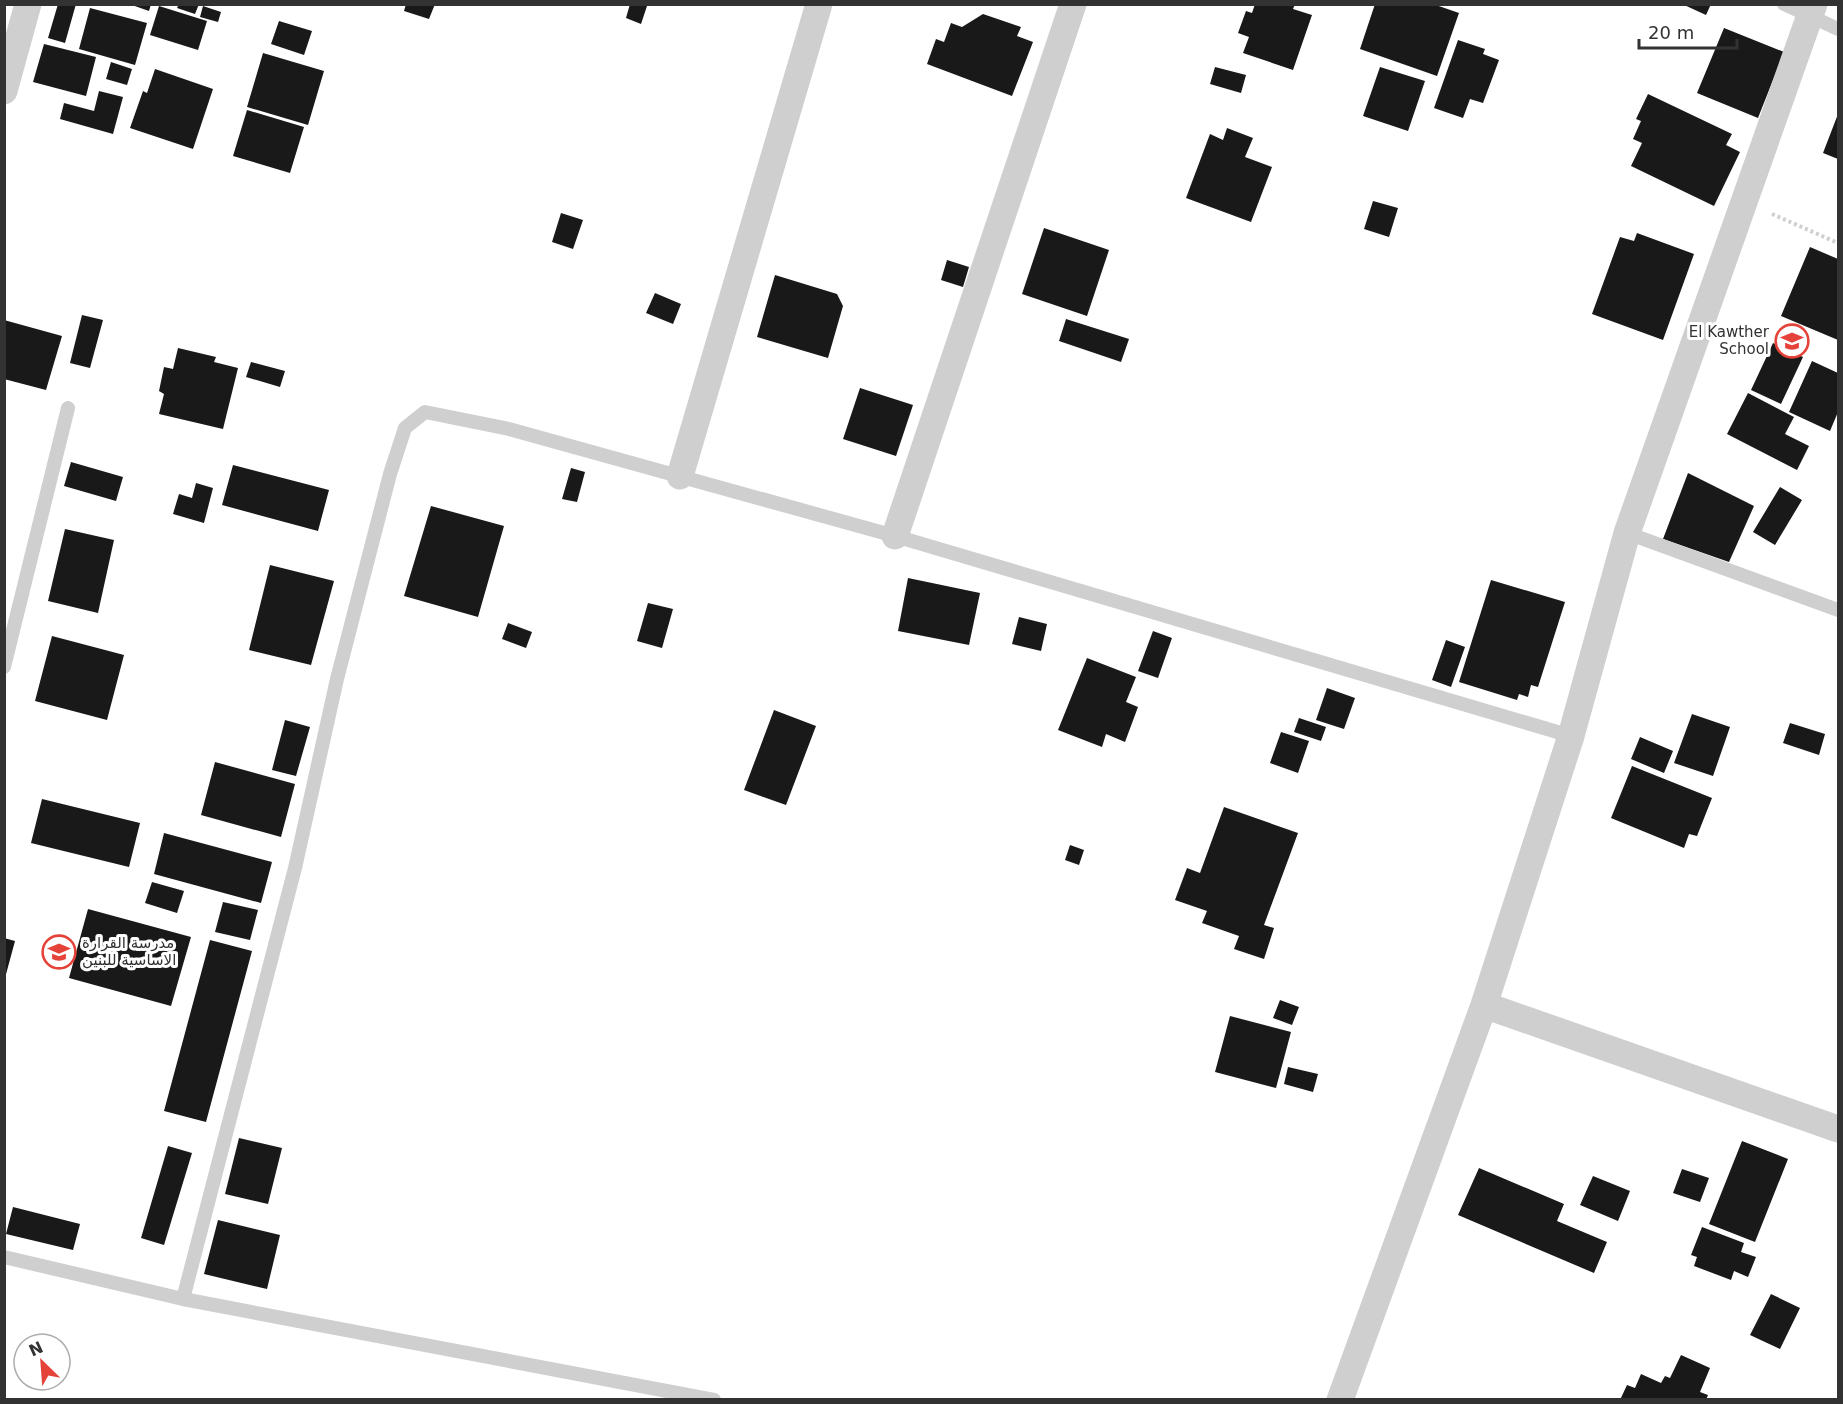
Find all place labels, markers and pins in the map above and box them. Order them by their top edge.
place label: El Kawther School [1689,323,1770,358]
school or university icon: El Kawther School [1774,323,1810,359]
school or university icon: مدرسة القرارة الاساسية للبنين [41,934,77,970]
place label: مدرسة القرارة الاساسية للبنين [82,934,176,969]

